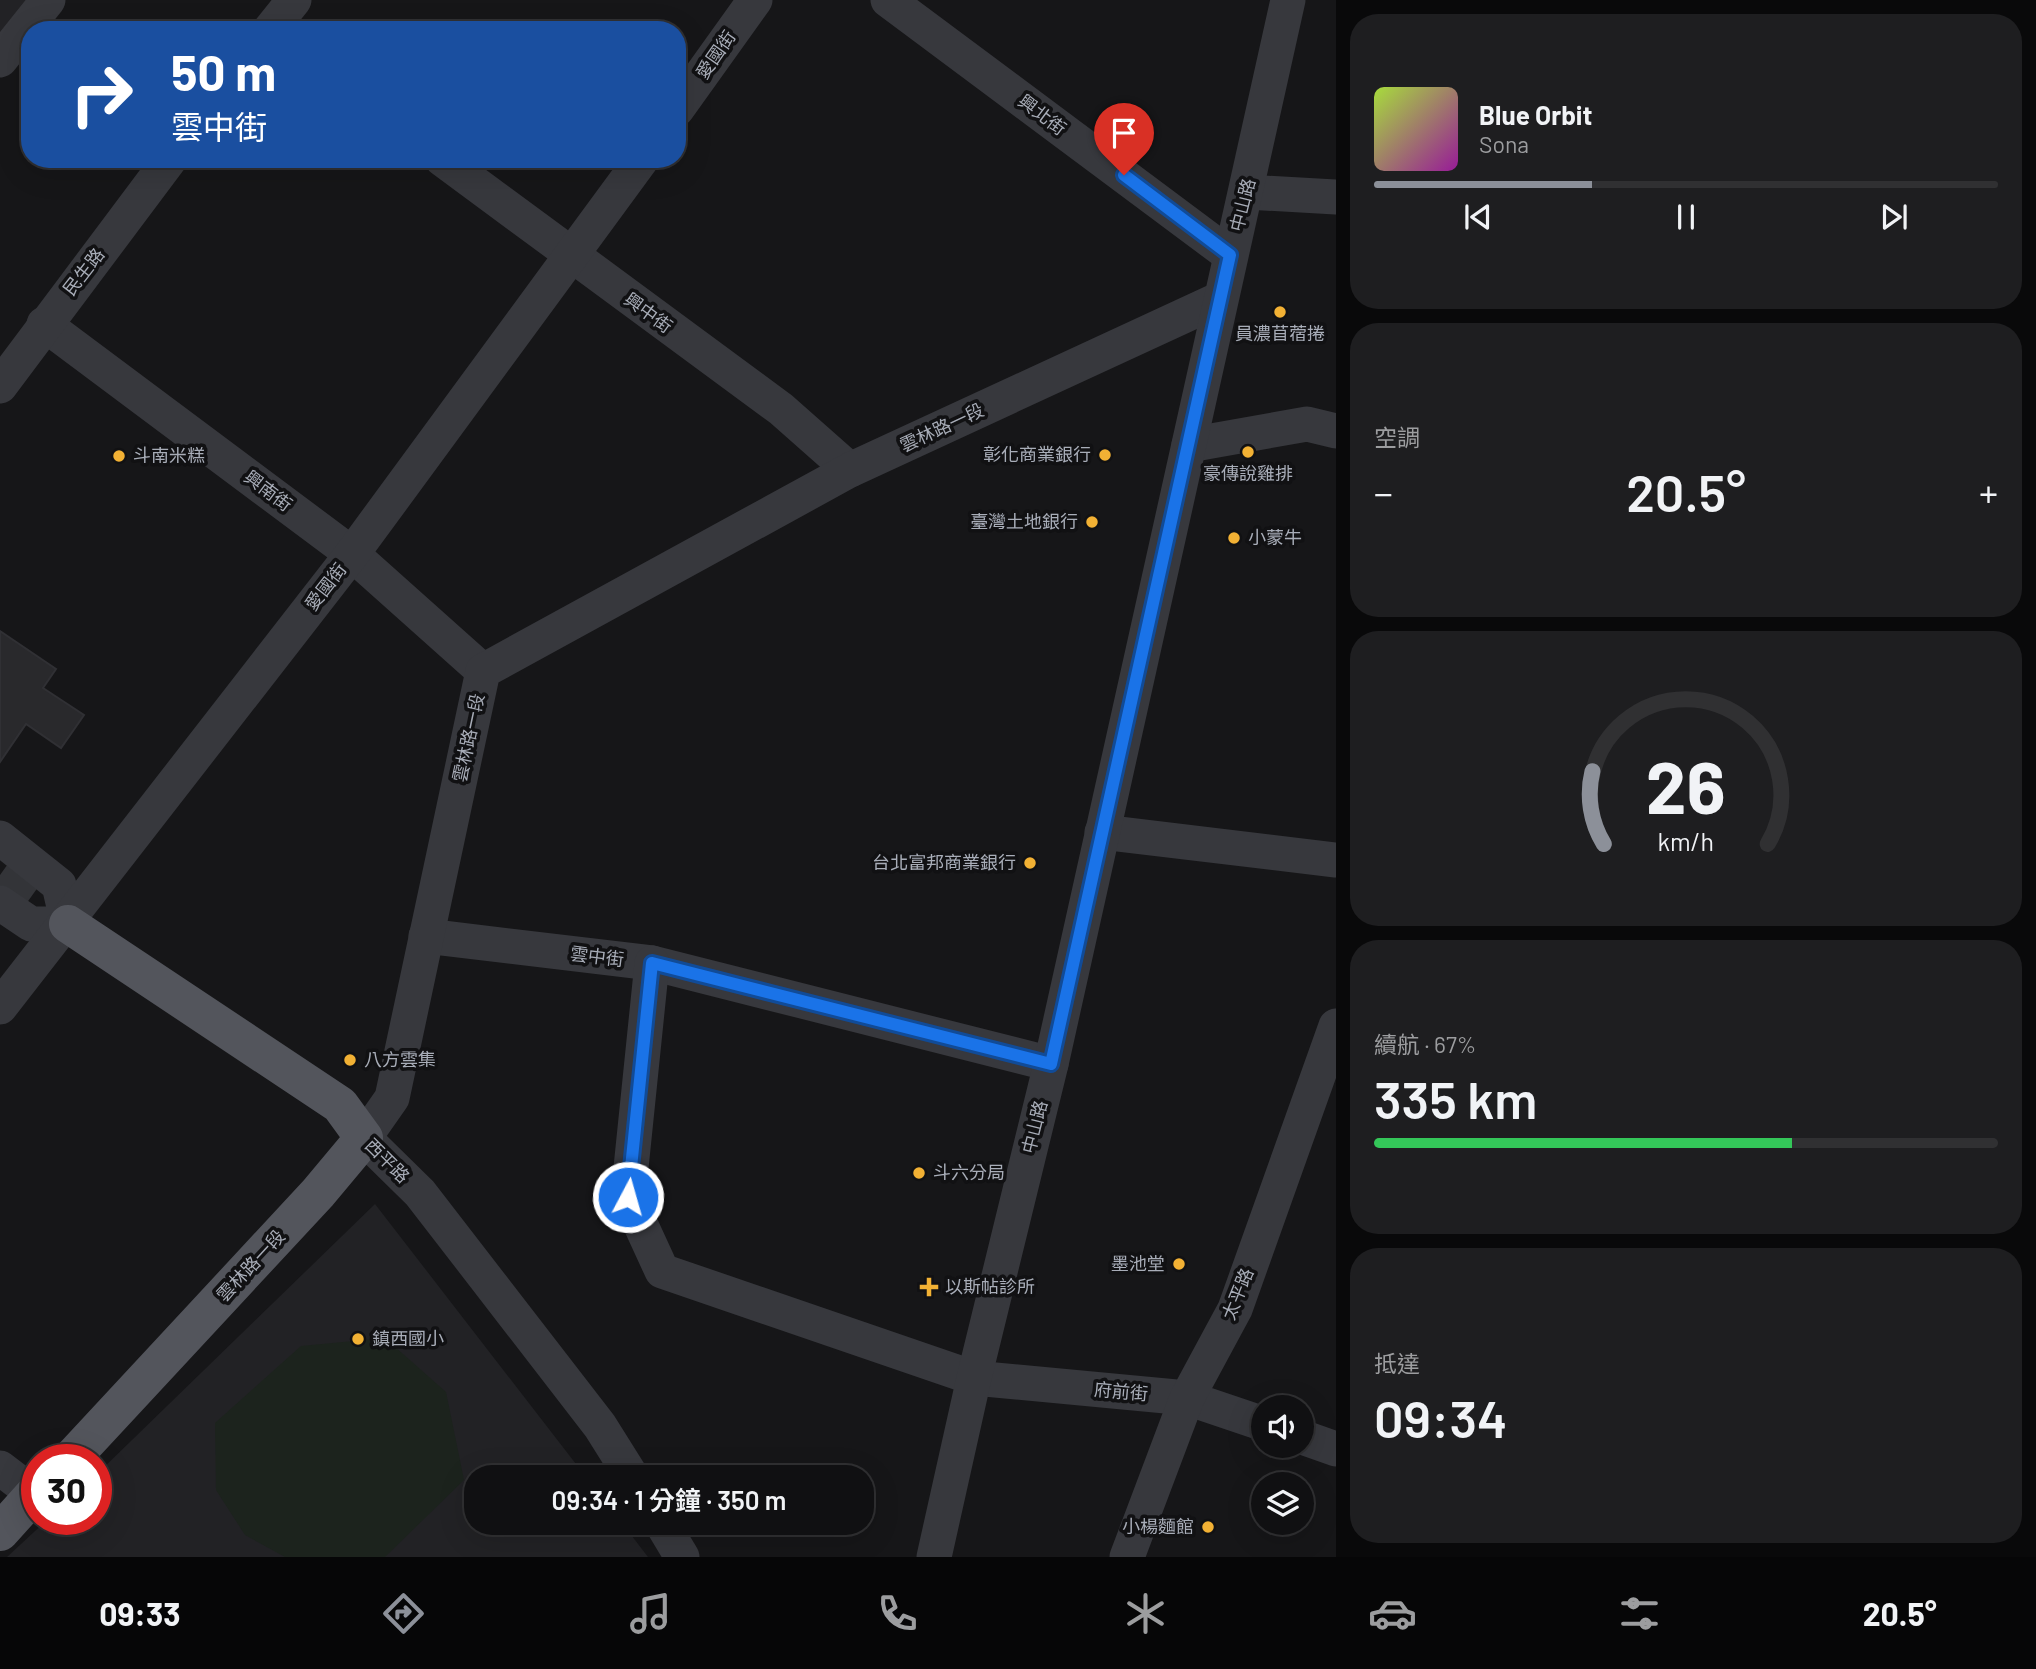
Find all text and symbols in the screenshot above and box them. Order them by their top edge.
street label: 愛國街 [691,26,740,83]
text: 50 m [171,42,276,101]
icon: right [56,49,147,140]
street label: 興北街 [1014,89,1071,139]
text: Blue Orbit [1479,99,1592,130]
pin [1094,103,1154,175]
text: 雲中街 [171,107,267,145]
icon: arrive [1105,114,1143,152]
text: Sona [1479,130,1529,158]
street label: 中山路 [1225,176,1259,234]
icon: previous [1459,198,1497,236]
icon: pause [1667,198,1705,236]
icon: next [1875,198,1913,236]
street label: 民生路 [58,243,109,299]
street label: 興中街 [620,287,677,337]
marker: 員濃苜蓿捲 [1272,304,1288,320]
place label: 員濃苜蓿捲 [1235,322,1325,344]
street label: 雲林路一段 [896,398,987,456]
text: 空調 [1374,423,1420,451]
place label: 彰化商業銀行 [983,443,1091,465]
place label: 斗南米糕 [133,444,205,466]
marker: 豪傳說雞排 [1240,444,1256,460]
marker: 彰化商業銀行 [1097,447,1113,463]
marker: 斗南米糕 [111,448,127,464]
text: 20.5° [1626,460,1746,522]
place label: 豪傳說雞排 [1203,462,1293,484]
street label: 興南街 [240,465,297,515]
text: − [1374,469,1393,515]
text: + [1979,469,1998,515]
place label: 臺灣土地銀行 [970,510,1078,532]
marker: 臺灣土地銀行 [1084,514,1100,530]
place label: 小蒙牛 [1248,526,1302,548]
marker: 小蒙牛 [1226,530,1242,546]
street label: 愛國街 [300,558,351,614]
street label: 雲林路一段 [448,691,488,784]
text: 26 [1646,742,1726,830]
text: km/h [1658,826,1714,856]
place label: 台北富邦商業銀行 [872,851,1016,873]
marker: 台北富邦商業銀行 [1022,855,1038,871]
street label: 雲中街 [569,942,625,970]
text: 續航 · 67% [1374,1030,1476,1058]
place label: 八方雲集 [364,1048,436,1070]
marker: 八方雲集 [342,1052,358,1068]
text: 335 km [1374,1067,1537,1129]
street label: 中山路 [1017,1098,1051,1156]
street label: 西平路 [361,1133,415,1187]
position arrow [591,1160,665,1234]
place label: 斗六分局 [933,1161,1005,1183]
marker: 斗六分局 [911,1165,927,1181]
street label: 雲林路一段 [212,1225,289,1306]
place label: 墨池堂 [1111,1252,1165,1274]
marker: 墨池堂 [1171,1256,1187,1272]
street label: 太平路 [1217,1264,1257,1323]
place label: 以斯帖診所 [945,1275,1035,1297]
marker: 以斯帖診所 [919,1277,939,1297]
place label: 鎮西國小 [372,1327,444,1349]
marker: 鎮西國小 [350,1331,366,1347]
text: 抵達 [1374,1349,1420,1377]
street label: 府前街 [1093,1378,1149,1404]
text: 09:34 [1374,1386,1507,1448]
map controls [1251,1395,1314,1535]
button: sound [1251,1395,1314,1458]
speed limit sign: 30 [21,1444,112,1535]
button: layers [1251,1472,1314,1535]
text: 09:34 · 1 分鐘 · 350 m [552,1484,786,1515]
place label: 小楊麵館 [1122,1515,1194,1537]
marker: 小楊麵館 [1200,1519,1216,1535]
icon: directions [379,1589,428,1638]
icon: music [626,1589,675,1638]
icon: phone [873,1589,922,1638]
icon: climate [1121,1589,1170,1638]
icon: car [1368,1589,1417,1638]
icon: filters [1615,1589,1664,1638]
text: 09:33 [99,1594,181,1632]
text: 20.5° [1863,1594,1937,1632]

